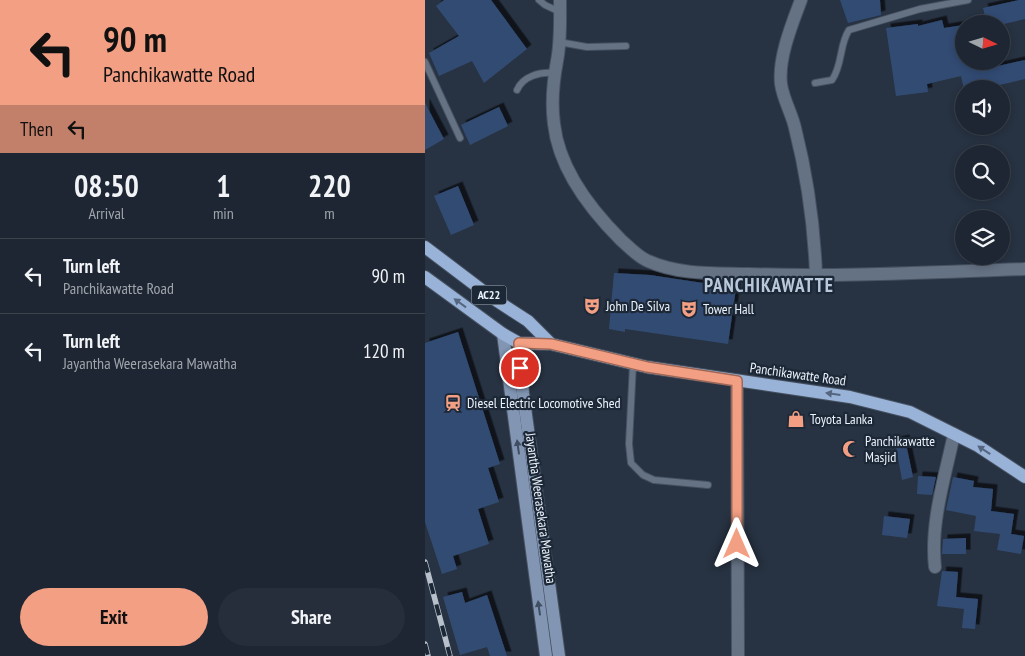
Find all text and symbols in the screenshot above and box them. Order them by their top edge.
north arrow [955,15,1010,70]
map controls [955,15,1010,265]
text: 90 m [103,16,167,62]
icon: left [20,20,85,85]
text: Panchikawatte Road [103,60,255,88]
button: sound [955,80,1010,135]
icon: left [63,115,91,143]
text: Then [20,117,53,141]
button: search [955,145,1010,200]
text: 08:50 [74,166,139,205]
text: 1 [216,166,231,205]
text: 220 [308,166,351,205]
text: Arrival [88,203,125,223]
text: min [213,203,234,223]
text: m [324,203,335,223]
button: layers [955,210,1010,265]
text: Turn left [63,254,120,278]
icon: left [20,262,48,290]
text: 90 m [372,264,405,288]
district label: PANCHIKAWATTE [704,273,834,297]
text: Panchikawatte Road [63,278,174,298]
road number: AC22 [471,286,507,304]
theatre icon: John De Silva [582,296,602,316]
place label: John De Silva [605,297,670,315]
one-way arrow [453,298,467,308]
theatre icon: Tower Hall [679,299,699,319]
place label: Tower Hall [703,300,755,318]
text: Turn left [63,329,120,353]
icon: left [20,337,48,365]
text: 120 m [363,339,405,363]
pin [499,347,541,389]
text: Jayantha Weerasekara Mawatha [63,353,237,373]
icon: arrive [506,354,534,382]
street label: Panchikawatte Road [749,358,847,390]
one-way arrow [825,390,841,398]
station icon: Diesel Electric Locomotive Shed [443,393,463,413]
place label: Diesel Electric Locomotive Shed [467,394,621,412]
shop icon: Toyota Lanka [786,409,806,429]
place label: Toyota Lanka [810,410,873,428]
street label: Jayantha Weerasekara Mawatha [521,430,560,585]
place label: Panchikawatte Masjid [865,432,935,466]
one-way arrow [513,438,521,454]
mosque icon: Panchikawatte Masjid [841,439,861,459]
one-way arrow [978,446,991,455]
position arrow [710,517,762,569]
button: Exit [20,588,208,646]
button: Share [218,588,405,646]
one-way arrow [535,599,543,615]

